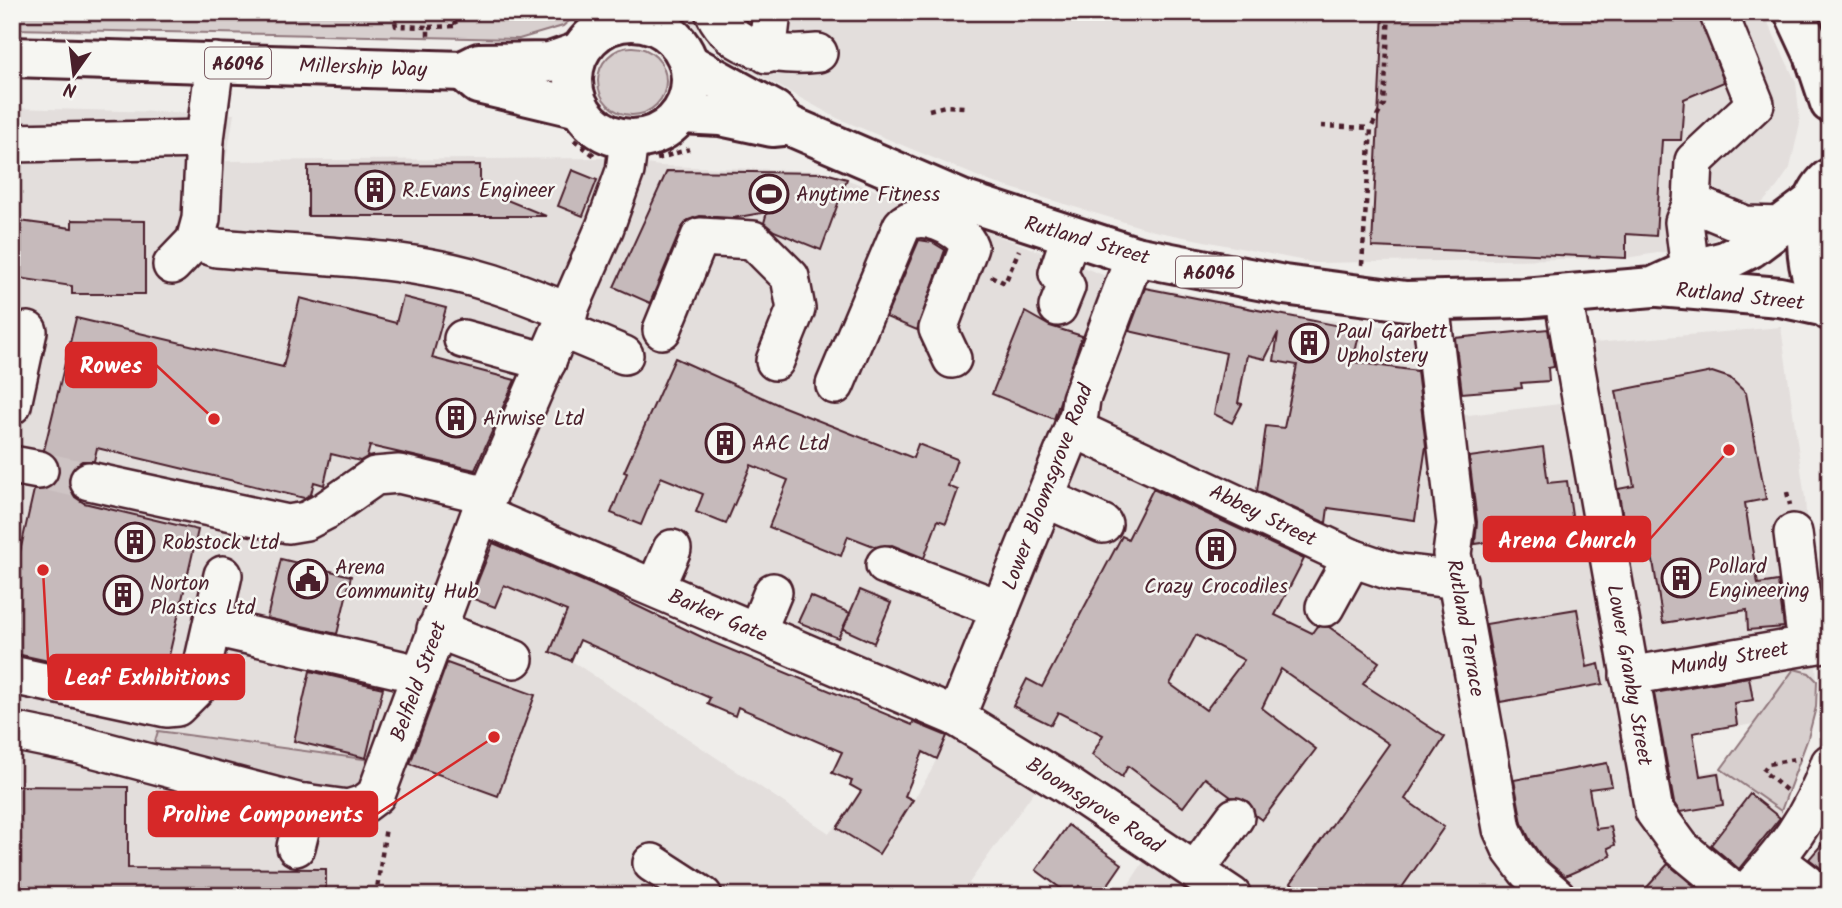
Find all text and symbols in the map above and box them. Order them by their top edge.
north arrow [38,38,108,108]
road number: A6096 [205,48,271,78]
street label: Millership Way [298,50,428,87]
text: N [61,73,80,105]
building icon: R.Evans Engineer [354,169,396,211]
sports icon: Anytime Fitness [748,173,790,215]
place label: R.Evans Engineer [402,175,555,208]
place label: Anytime Fitness [796,179,940,212]
street label: Rutland Street [1020,208,1154,275]
road number: A6096 [1176,256,1242,288]
street label: Rutland Street [1674,274,1806,321]
place label: Paul Garbett Upholstery [1336,316,1448,373]
building icon: Paul Garbett Upholstery [1288,322,1330,364]
callout: Rowes [66,343,156,387]
text: Rowes [80,349,143,385]
street label: Lower Bloomsgrove Road [994,379,1103,595]
building icon: Airwise Ltd [435,397,477,439]
place label: Airwise Ltd [483,403,584,436]
building icon: AAC Ltd [704,422,746,464]
place label: AAC Ltd [752,428,829,461]
street label: Abbey Street [1203,476,1322,557]
callout: Arena Church [1484,517,1650,561]
building icon: Robstock Ltd [114,521,156,563]
text: Arena Church [1498,524,1636,560]
place label: Robstock Ltd [162,527,280,560]
building icon: Crazy Crocodiles [1195,528,1237,570]
place label: Pollard Engineering [1708,551,1810,608]
place label: Arena Community Hub [335,552,478,609]
street label: Rutland Terrace [1436,557,1493,700]
building icon: Pollard Engineering [1660,557,1702,599]
public building icon: Arena Community Hub [287,558,329,600]
place label: Norton Plastics Ltd [150,568,256,625]
place label: Crazy Crocodiles [1144,571,1288,604]
building icon: Norton Plastics Ltd [102,574,144,616]
street label: Barker Gate [663,581,773,652]
street label: Lower Granby Street [1596,582,1661,769]
street label: Belfield Street [382,616,457,746]
street label: Mundy Street [1667,633,1792,686]
callout: Leaf Exhibitions [49,655,244,699]
text: Leaf Exhibitions [64,661,230,697]
street label: Bloomsgrove Road [1019,749,1170,864]
callout: Proline Components [149,792,377,836]
text: Proline Components [163,798,364,834]

